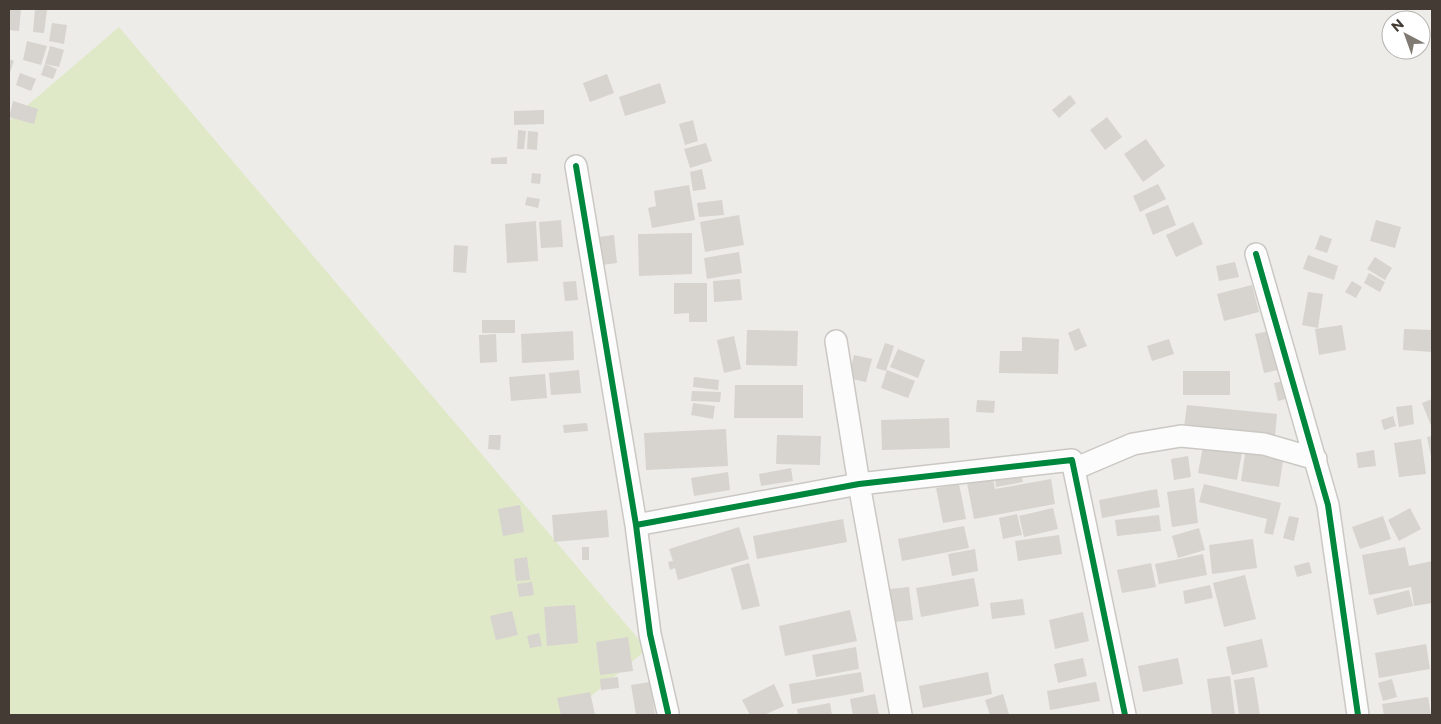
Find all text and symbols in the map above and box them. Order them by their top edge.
north arrow [1381,10,1431,60]
text: N [1387,15,1408,36]

